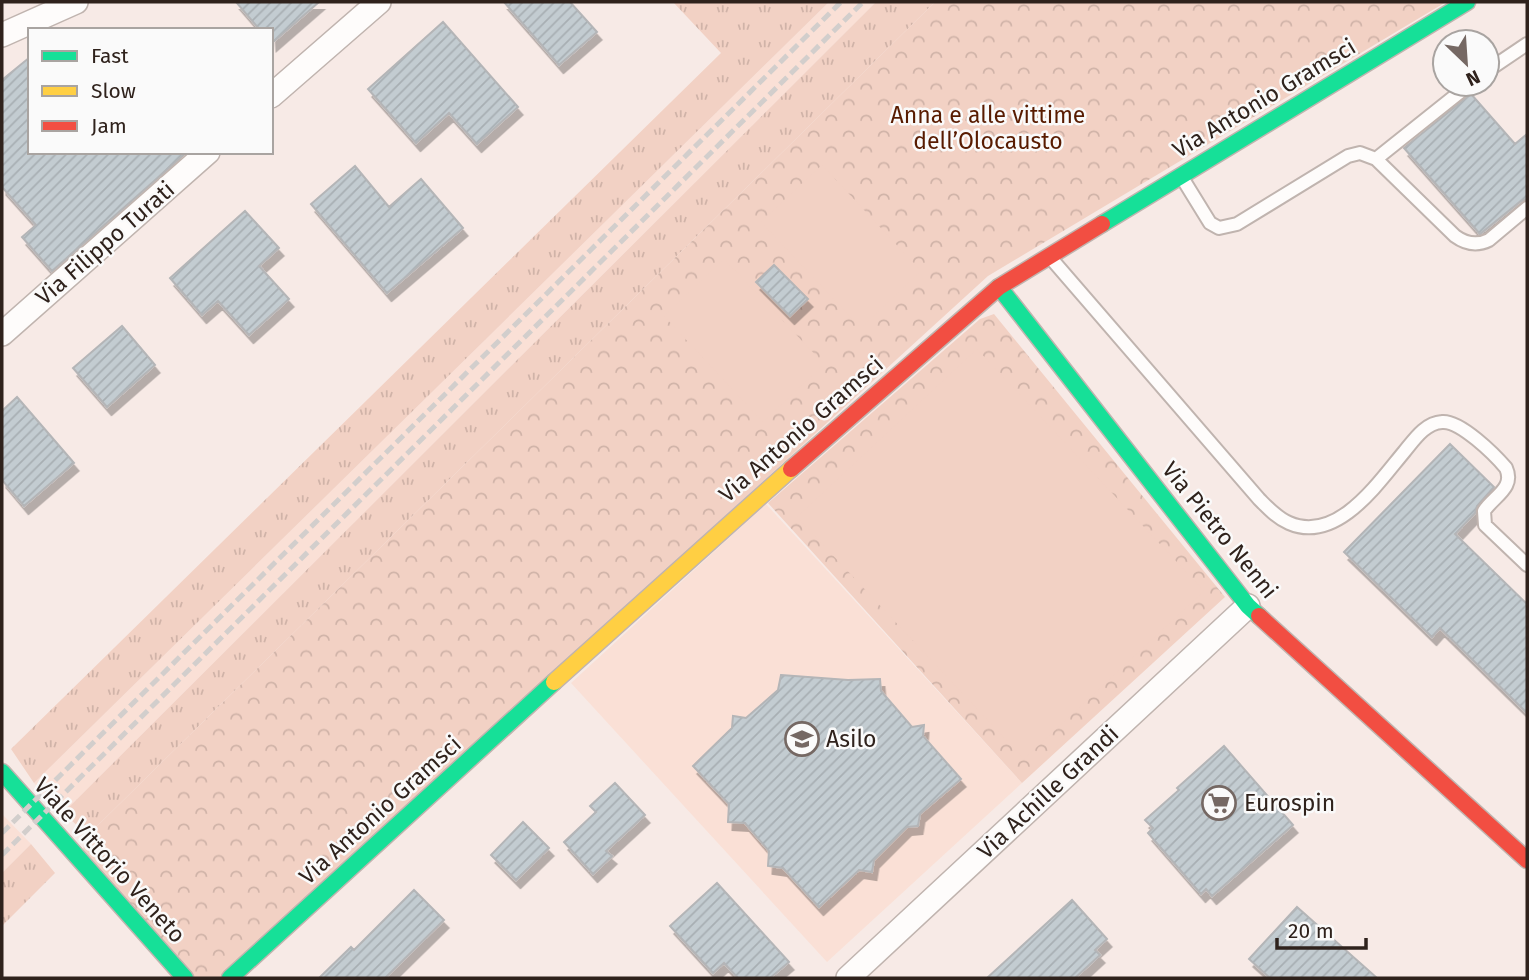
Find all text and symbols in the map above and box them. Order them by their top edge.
legend [28,28,273,154]
north arrow [1431,28,1501,98]
street label: Via Antonio Gramsci [1167,32,1361,164]
text: Fast [91,43,129,69]
text: N [1462,65,1484,91]
text: Slow [91,78,136,104]
park label: Anna e alle vittime dell’Olocausto [891,101,1085,155]
text: Jam [91,113,127,139]
street label: Via Filippo Turati [30,175,180,311]
street label: Via Antonio Gramsci [713,350,889,508]
street label: Via Pietro Nenni [1156,456,1284,604]
street label: Via Achille Grandi [972,719,1124,865]
school or university icon: Asilo [783,720,821,758]
place label: Asilo [826,725,876,753]
street label: Via Antonio Gramsci [293,730,467,890]
street label: Viale Vittorio Veneto [28,772,192,948]
supermarket icon: Eurospin [1200,784,1238,822]
place label: Eurospin [1244,789,1335,817]
scale bar [1277,906,1366,950]
text: 20 m [1288,918,1334,944]

